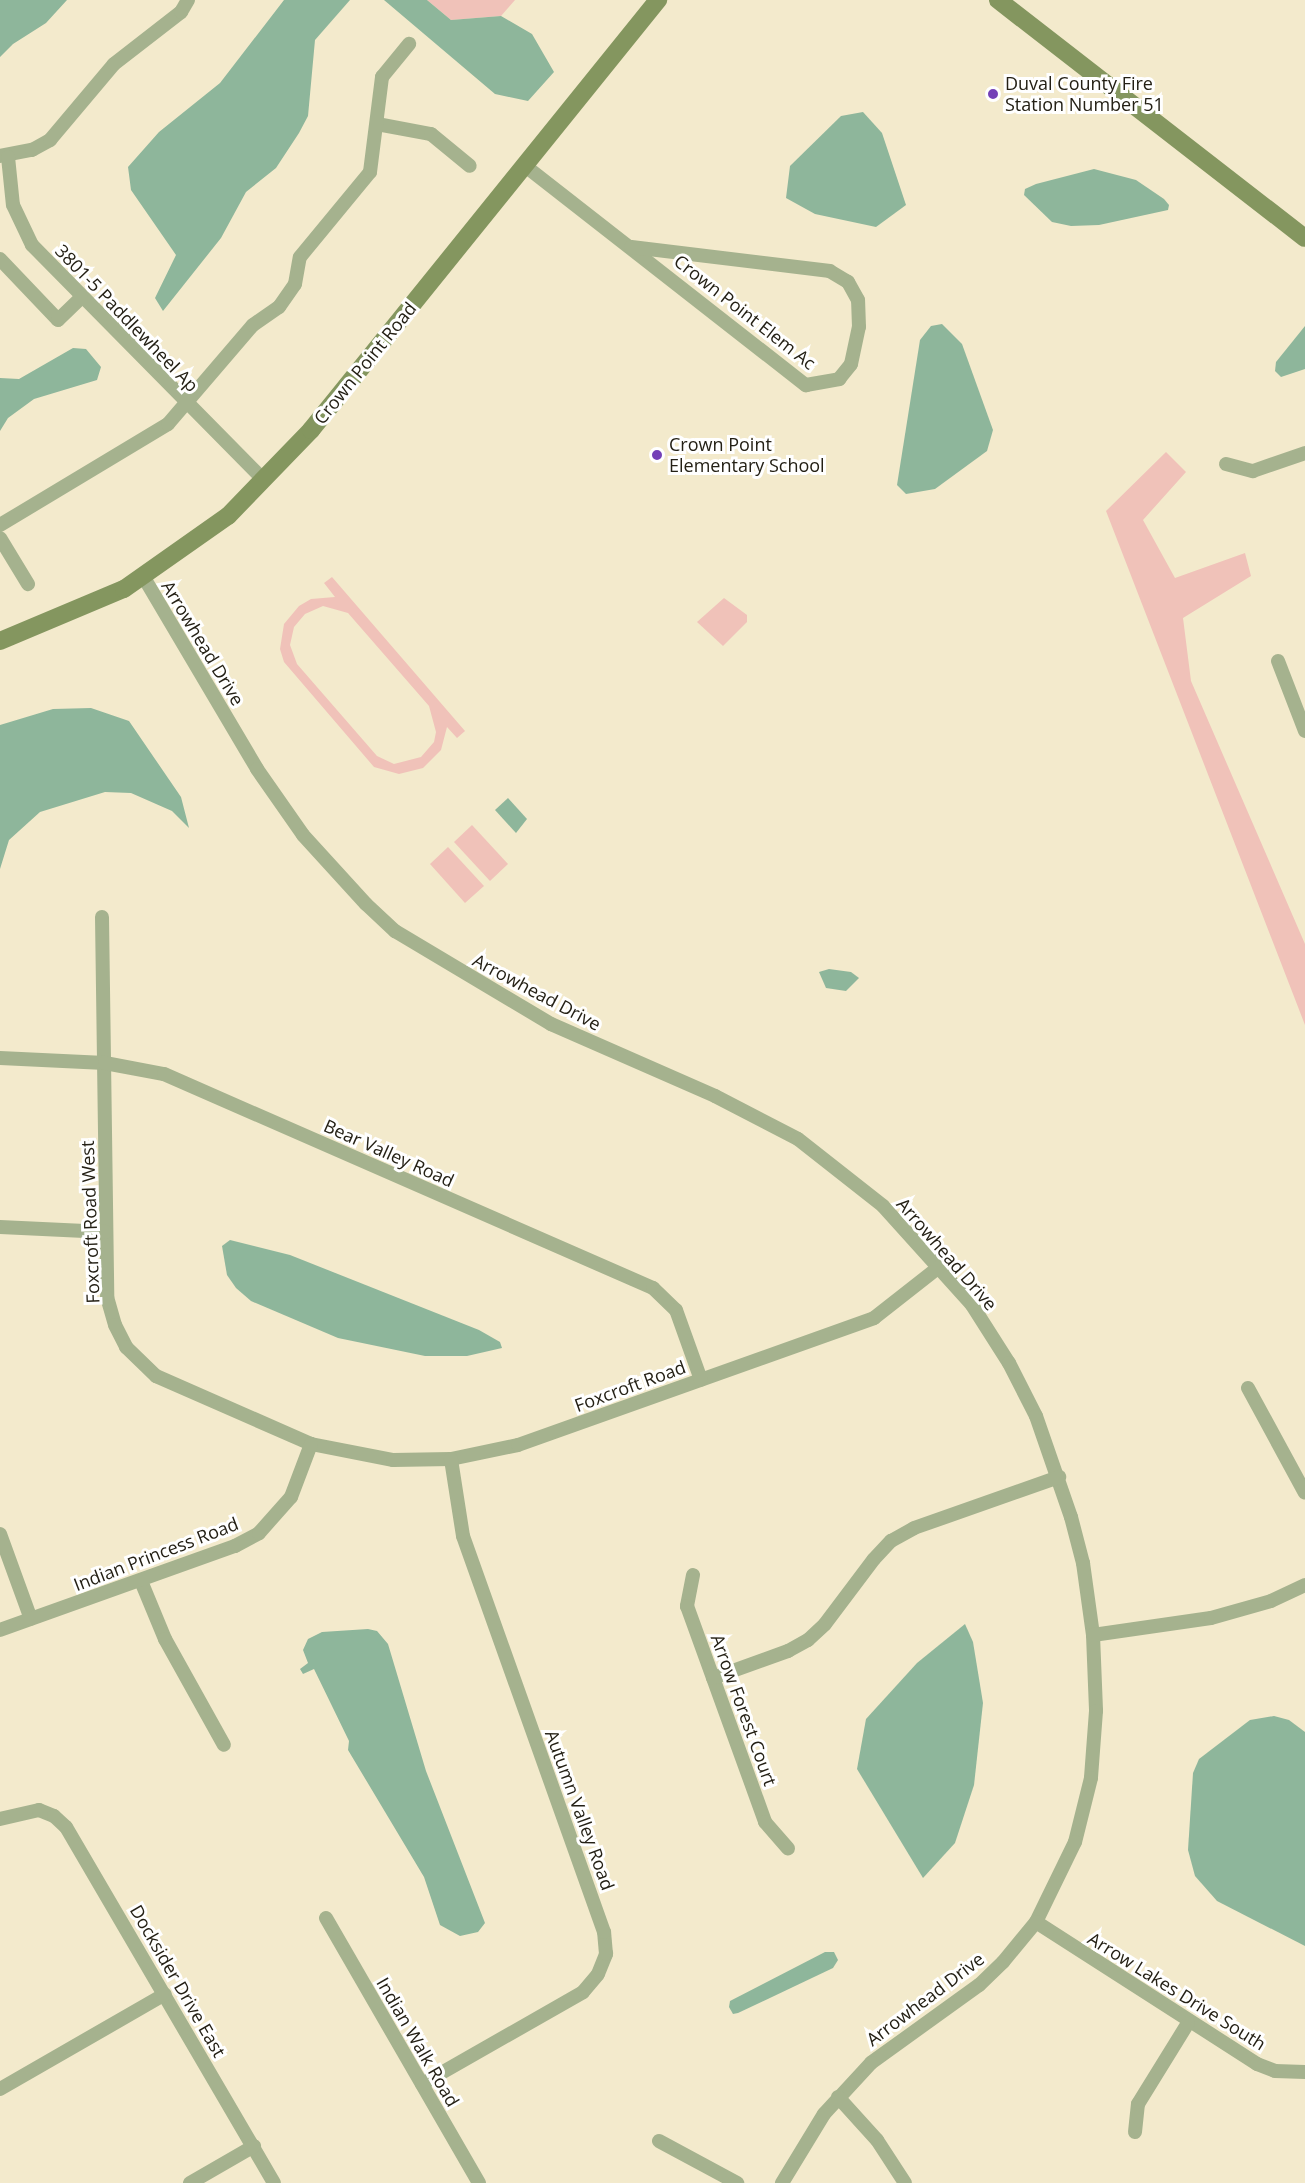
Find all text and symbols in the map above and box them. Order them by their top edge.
place label: Duval County Fire Station Number 51 [1005,73,1164,116]
marker: Duval County Fire Station Number 51 [986,87,1000,101]
street label: 3801-5 Paddlewheel Ap [51,240,203,396]
street label: Crown Point Elem Ac [670,250,820,374]
street label: Crown Point Road [309,298,421,428]
place label: Crown Point Elementary School [669,434,825,476]
marker: Crown Point Elementary School [650,448,664,462]
street label: Arrowhead Drive [157,577,249,709]
street label: Arrowhead Drive [469,949,605,1035]
street label: Bear Valley Road [321,1115,457,1191]
street label: Foxcroft Road West [76,1140,104,1304]
street label: Arrowhead Drive [892,1193,1002,1315]
street label: Foxcroft Road [572,1356,688,1416]
street label: Indian Princess Road [71,1513,241,1595]
street label: Arrow Forest Court [707,1631,781,1789]
street label: Autumn Valley Road [541,1727,619,1893]
street label: Docksider Drive East [126,1901,230,2061]
street label: Arrow Lakes Drive South [1084,1927,1270,2055]
street label: Arrowhead Drive [862,1948,988,2050]
street label: Indian Walk Road [372,1974,464,2110]

